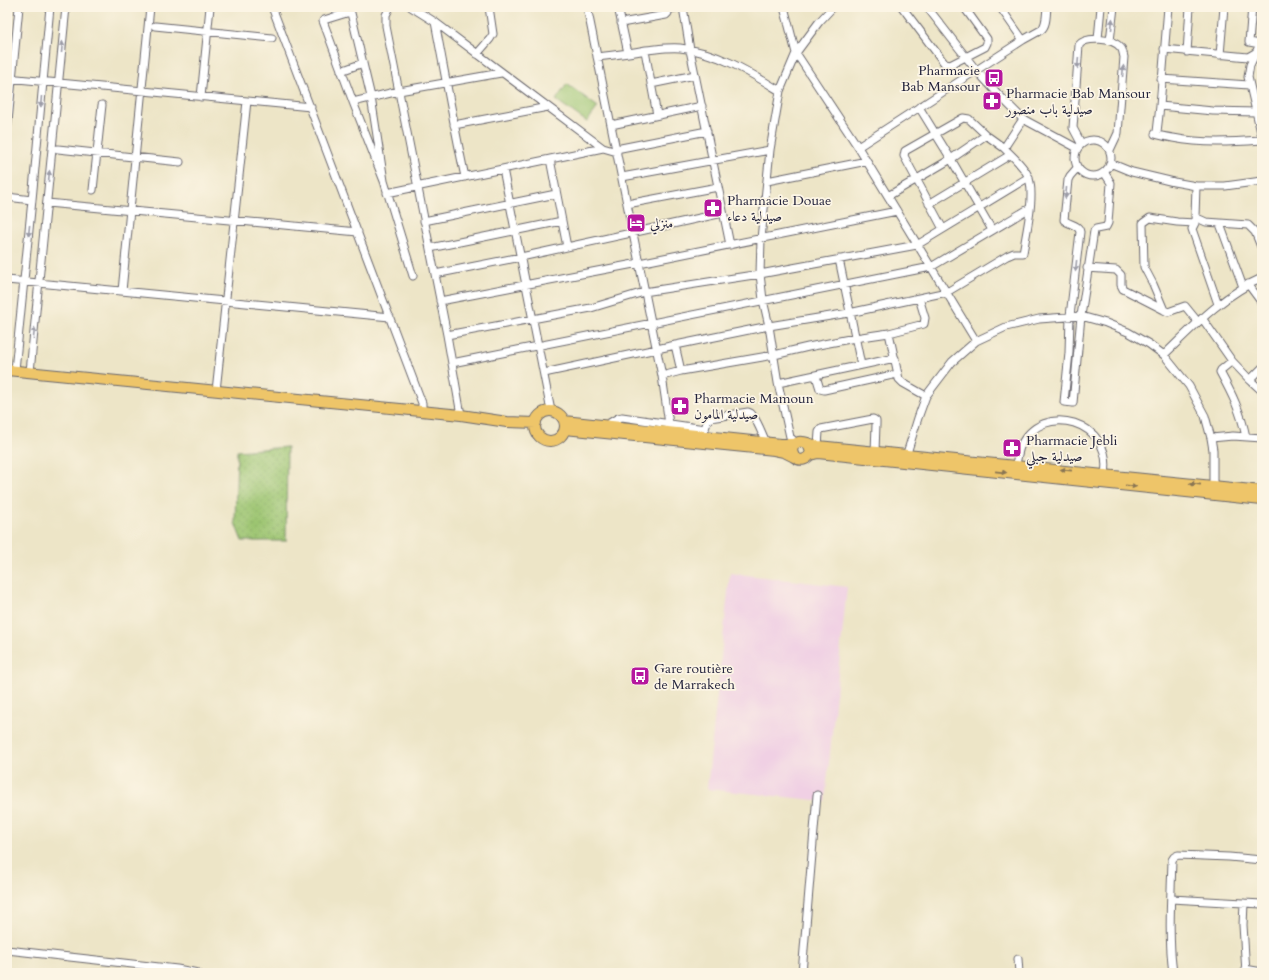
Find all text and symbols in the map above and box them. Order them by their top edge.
one-way arrow [1109,18,1115,30]
one-way arrow [58,41,65,53]
one-way arrow [1074,57,1081,69]
place label: Pharmacie Bab Mansour [901,61,981,96]
one-way arrow [1119,65,1126,77]
bus stop icon: Pharmacie Bab Mansour [983,67,1005,89]
place label: Pharmacie Bab Mansour صيدلية باب منصور [1004,84,1151,119]
pharmacy icon: Pharmacie Bab Mansour صيدلية باب منصور [981,90,1003,112]
one-way arrow [38,96,44,108]
one-way arrow [46,170,53,182]
one-way arrow [1063,187,1070,199]
place label: Pharmacie Douae صيدلية دعاء [727,191,831,226]
pharmacy icon: Pharmacie Douae صيدلية دعاء [702,197,724,219]
hotel icon: منزلي [625,212,647,234]
place label: منزلي [650,214,673,235]
one-way arrow [26,225,32,237]
one-way arrow [1072,260,1079,272]
one-way arrow [31,327,37,339]
place label: Pharmacie Mamoun صيدلية المامون [694,389,814,424]
pharmacy icon: Pharmacie Mamoun صيدلية المامون [669,395,691,417]
place label: Pharmacie Jebli صيدلية جبلي [1026,431,1118,469]
pharmacy icon: Pharmacie Jebli صيدلية جبلي [1001,437,1023,459]
one-way arrow [1060,467,1072,473]
one-way arrow [995,469,1008,475]
one-way arrow [1189,480,1201,487]
one-way arrow [1125,482,1137,489]
place label: Gare routière de Marrakech [654,659,735,694]
bus stop icon: Gare routière de Marrakech [629,665,651,687]

